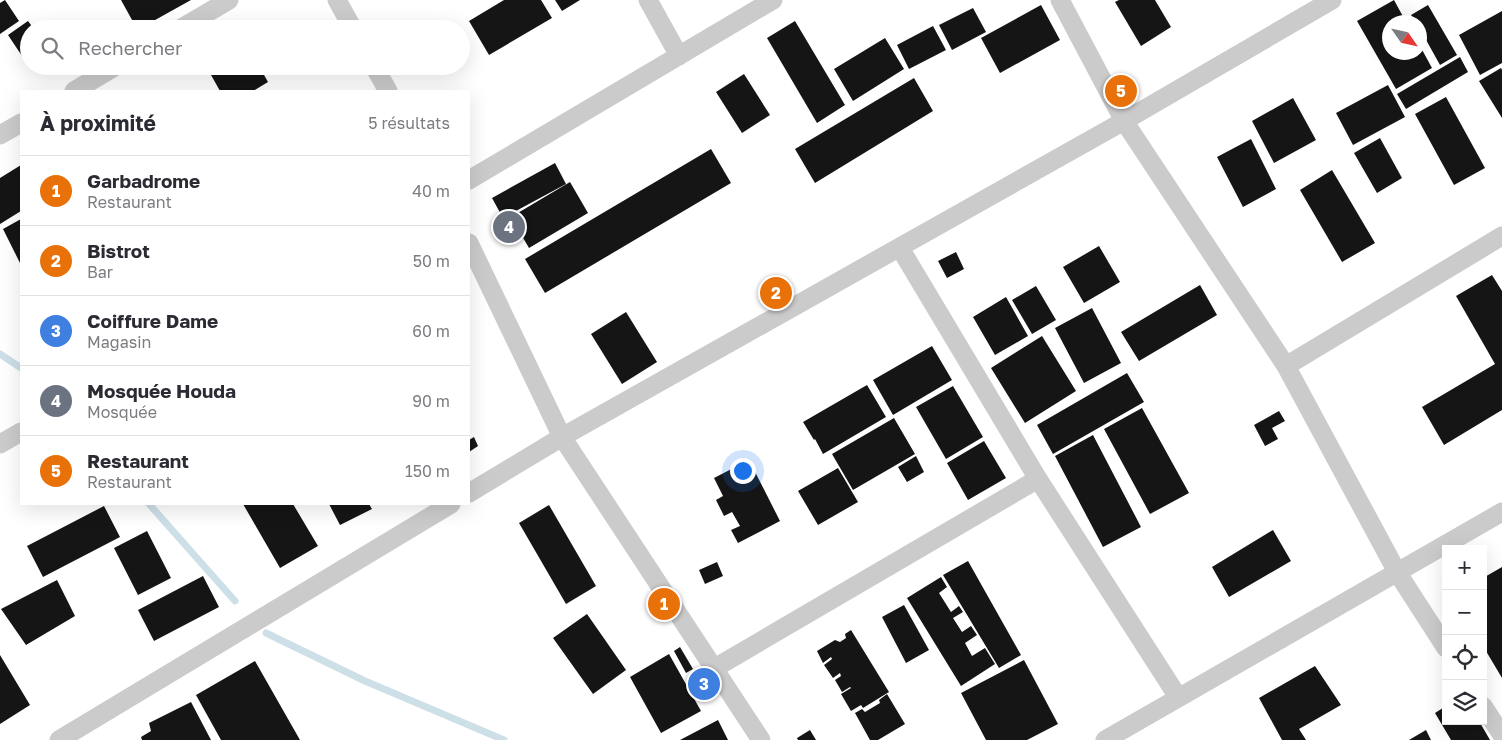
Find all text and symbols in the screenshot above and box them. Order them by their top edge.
north arrow [1382,15,1427,60]
search box [20,20,470,75]
icon: search [38,34,66,62]
text: Rechercher [78,36,183,59]
pin: 5 [1105,72,1137,110]
text: À proximité [40,110,156,136]
text: 5 résultats [368,113,450,133]
text: Garbadrome [87,169,200,192]
text: 1 [52,181,60,201]
text: 40 m [412,181,450,201]
text: Restaurant [87,192,172,212]
pin: 4 [493,208,525,246]
text: Bistrot [87,239,150,262]
text: 2 [51,251,61,271]
text: 50 m [413,251,450,271]
text: Bar [87,262,113,282]
pin: 2 [760,274,792,312]
text: Coiffure Dame [87,309,218,332]
text: 3 [51,321,61,341]
text: 60 m [412,321,450,341]
text: Magasin [87,332,151,352]
text: Mosquée Houda [87,379,236,402]
text: 4 [51,391,61,411]
text: 90 m [412,391,450,411]
text: Mosquée [87,402,157,422]
text: Restaurant [87,449,189,472]
your location [730,458,756,484]
text: 5 [51,461,61,481]
text: 150 m [405,461,450,481]
text: Restaurant [87,472,172,492]
map controls [1442,545,1487,725]
button: + [1442,545,1487,590]
pin: 1 [648,585,680,623]
button: − [1442,590,1487,635]
button: locate [1442,635,1487,680]
pin: 3 [688,665,720,703]
button: layers [1442,680,1487,725]

